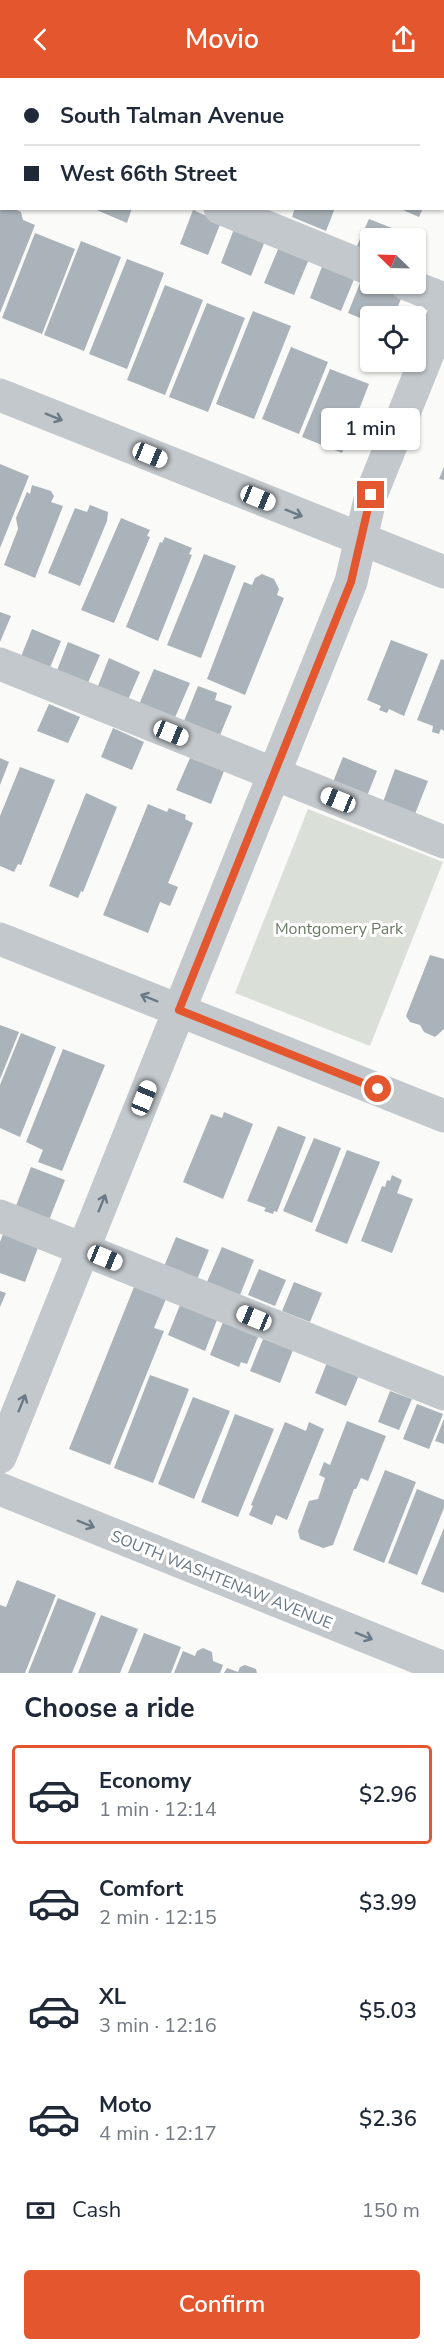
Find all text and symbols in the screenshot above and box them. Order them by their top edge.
text: Movio [185,21,259,58]
icon: back [24,23,57,56]
icon: share [387,23,420,56]
text: South Talman Avenue [60,101,284,131]
text: West 66th Street [60,159,237,189]
north arrow [360,228,426,294]
map controls [360,228,426,372]
button: locate [360,306,426,372]
callout: 1 min [322,408,421,450]
one-way arrow [45,412,63,423]
text: 1 min [345,415,396,442]
car [130,440,170,470]
route end [357,481,384,508]
car [238,483,278,513]
one-way arrow [284,508,303,519]
car [151,718,191,748]
car [318,785,358,815]
park label: Montgomery Park [275,918,404,940]
one-way arrow [140,992,159,1003]
route start [364,1075,391,1102]
car [129,1078,159,1118]
one-way arrow [97,1194,108,1212]
car [85,1243,125,1273]
car [234,1303,274,1333]
one-way arrow [17,1394,28,1413]
one-way arrow [76,1519,95,1530]
street label: SOUTH WASHTENAW AVENUE [108,1525,336,1635]
one-way arrow [355,1631,373,1642]
text: Choose a ride [24,1690,195,1727]
text: Economy [99,1766,191,1796]
icon: car [27,1768,81,1822]
text: $2.96 [359,1780,417,1810]
text: 1 min · 12:14 [99,1796,217,1823]
text: Comfort [99,1874,183,1904]
icon: car [27,1876,81,1930]
text: $3.99 [359,1888,417,1918]
text: 2 min · 12:15 [99,1904,217,1931]
text: XL [99,1982,126,2012]
icon: car [27,1984,81,2038]
text: $5.03 [359,1996,417,2026]
text: 3 min · 12:16 [99,2012,217,2039]
text: Moto [99,2090,152,2120]
icon: car [27,2092,81,2146]
text: $2.36 [359,2104,417,2134]
text: 4 min · 12:17 [99,2120,217,2147]
icon: cash [24,2194,57,2227]
text: Cash [72,2195,121,2225]
text: 150 m [362,2197,420,2224]
button: Confirm [24,2270,420,2339]

